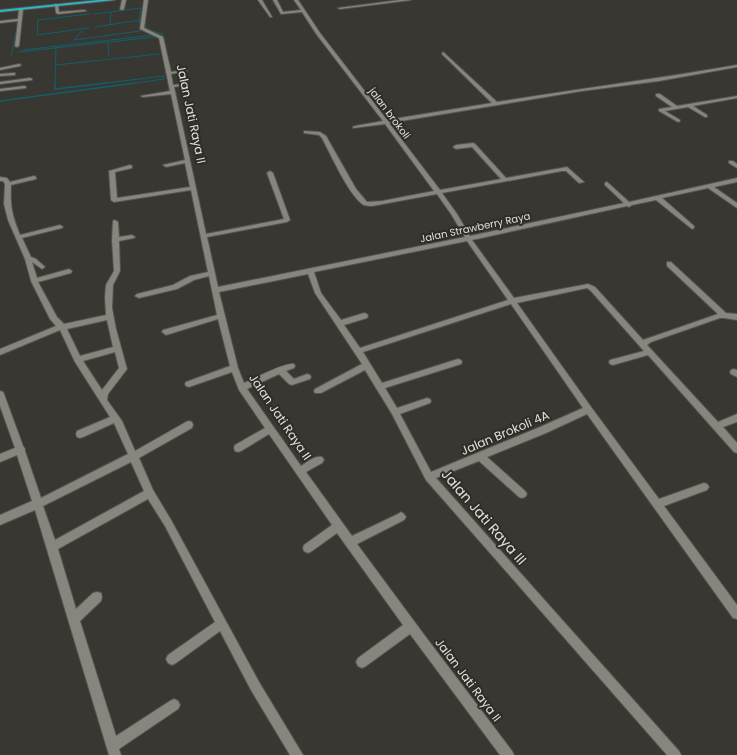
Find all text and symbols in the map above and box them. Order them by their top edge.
street label: Jalan Jati Raya II [173,63,210,165]
street label: jalan brokoli [365,84,414,142]
street label: Jalan Strawberry Raya [419,208,532,247]
street label: Jalan Jati Raya II [245,370,316,463]
street label: Jalan Brokoli 4A [458,406,552,459]
street label: Jalan Jati Raya III [437,465,531,569]
street label: Jalan Jati Raya II [431,634,506,725]

